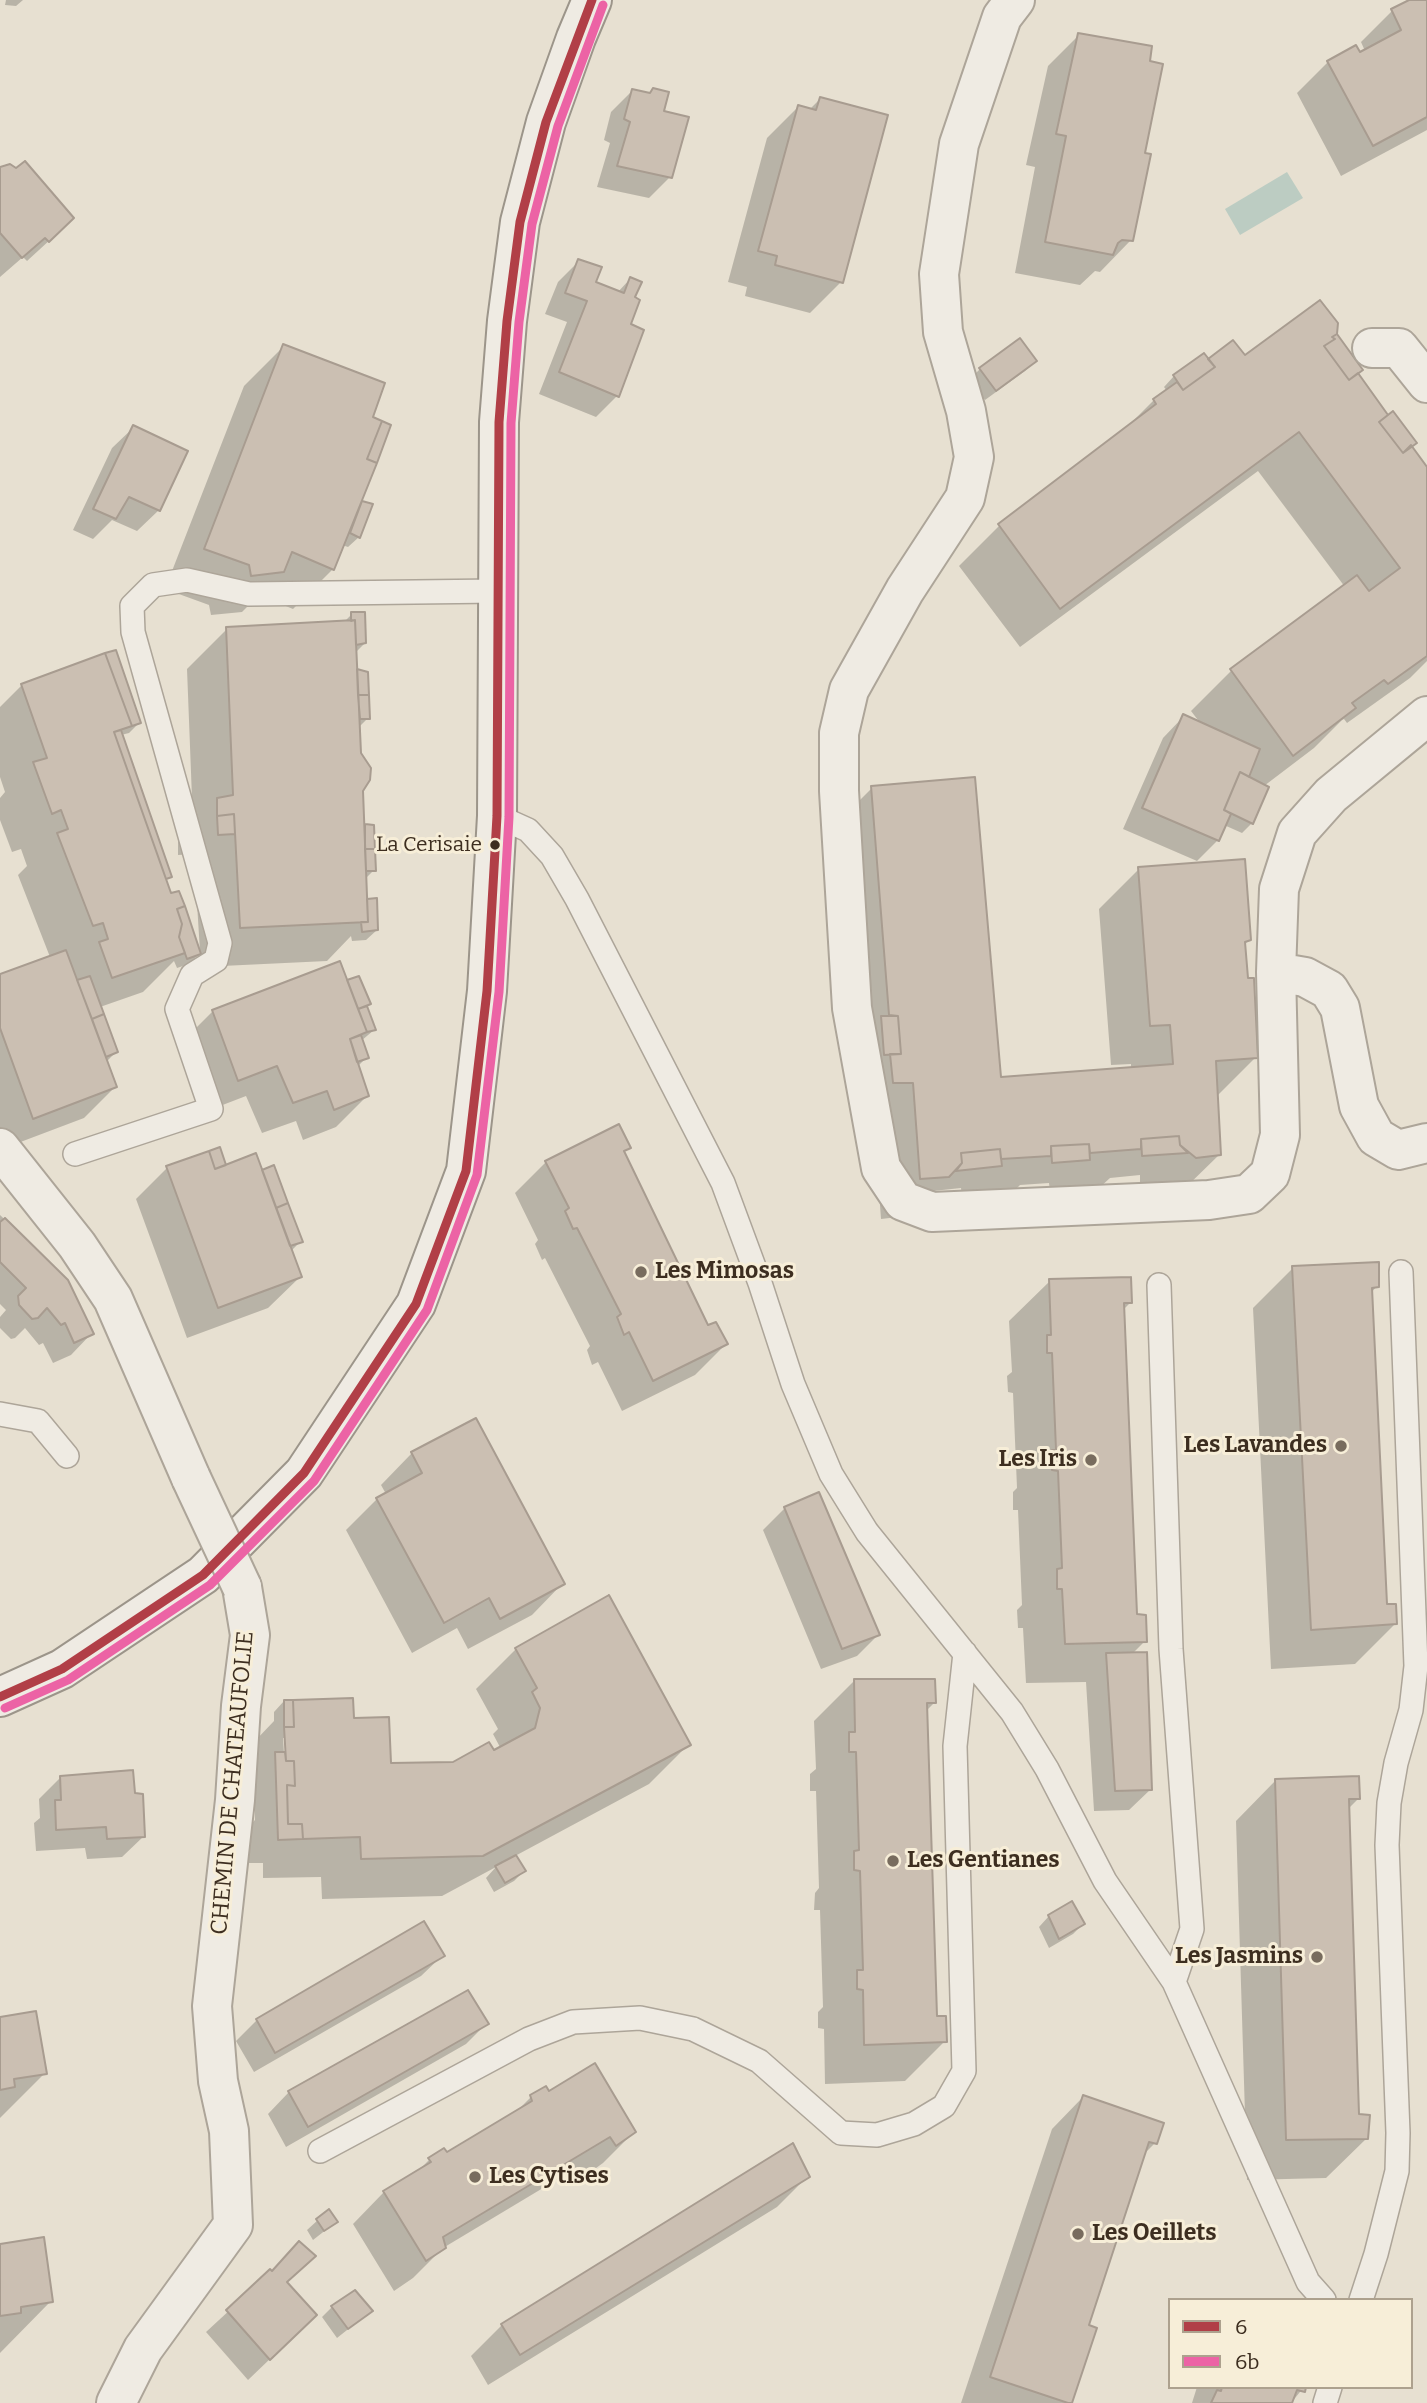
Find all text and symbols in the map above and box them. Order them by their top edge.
place label: La Cerisaie [376,832,482,858]
marker: La Cerisaie [488,838,502,852]
place label: Les Mimosas [655,1258,794,1286]
marker: Les Mimosas [633,1264,649,1280]
place label: Les Lavandes [1184,1432,1327,1460]
marker: Les Lavandes [1333,1438,1349,1454]
place label: Les Iris [999,1446,1077,1474]
marker: Les Iris [1083,1452,1099,1468]
street label: CHEMIN DE CHATEAUFOLIE [206,1630,260,1936]
place label: Les Gentianes [907,1847,1060,1875]
marker: Les Gentianes [885,1853,901,1869]
place label: Les Jasmins [1175,1943,1303,1971]
marker: Les Jasmins [1309,1949,1325,1965]
place label: Les Cytises [489,2163,609,2191]
marker: Les Cytises [467,2169,483,2185]
place label: Les Oeillets [1092,2220,1217,2248]
marker: Les Oeillets [1070,2226,1086,2242]
legend [1168,2298,1413,2389]
text: 6 [1235,2314,1247,2340]
text: 6b [1235,2349,1260,2375]

